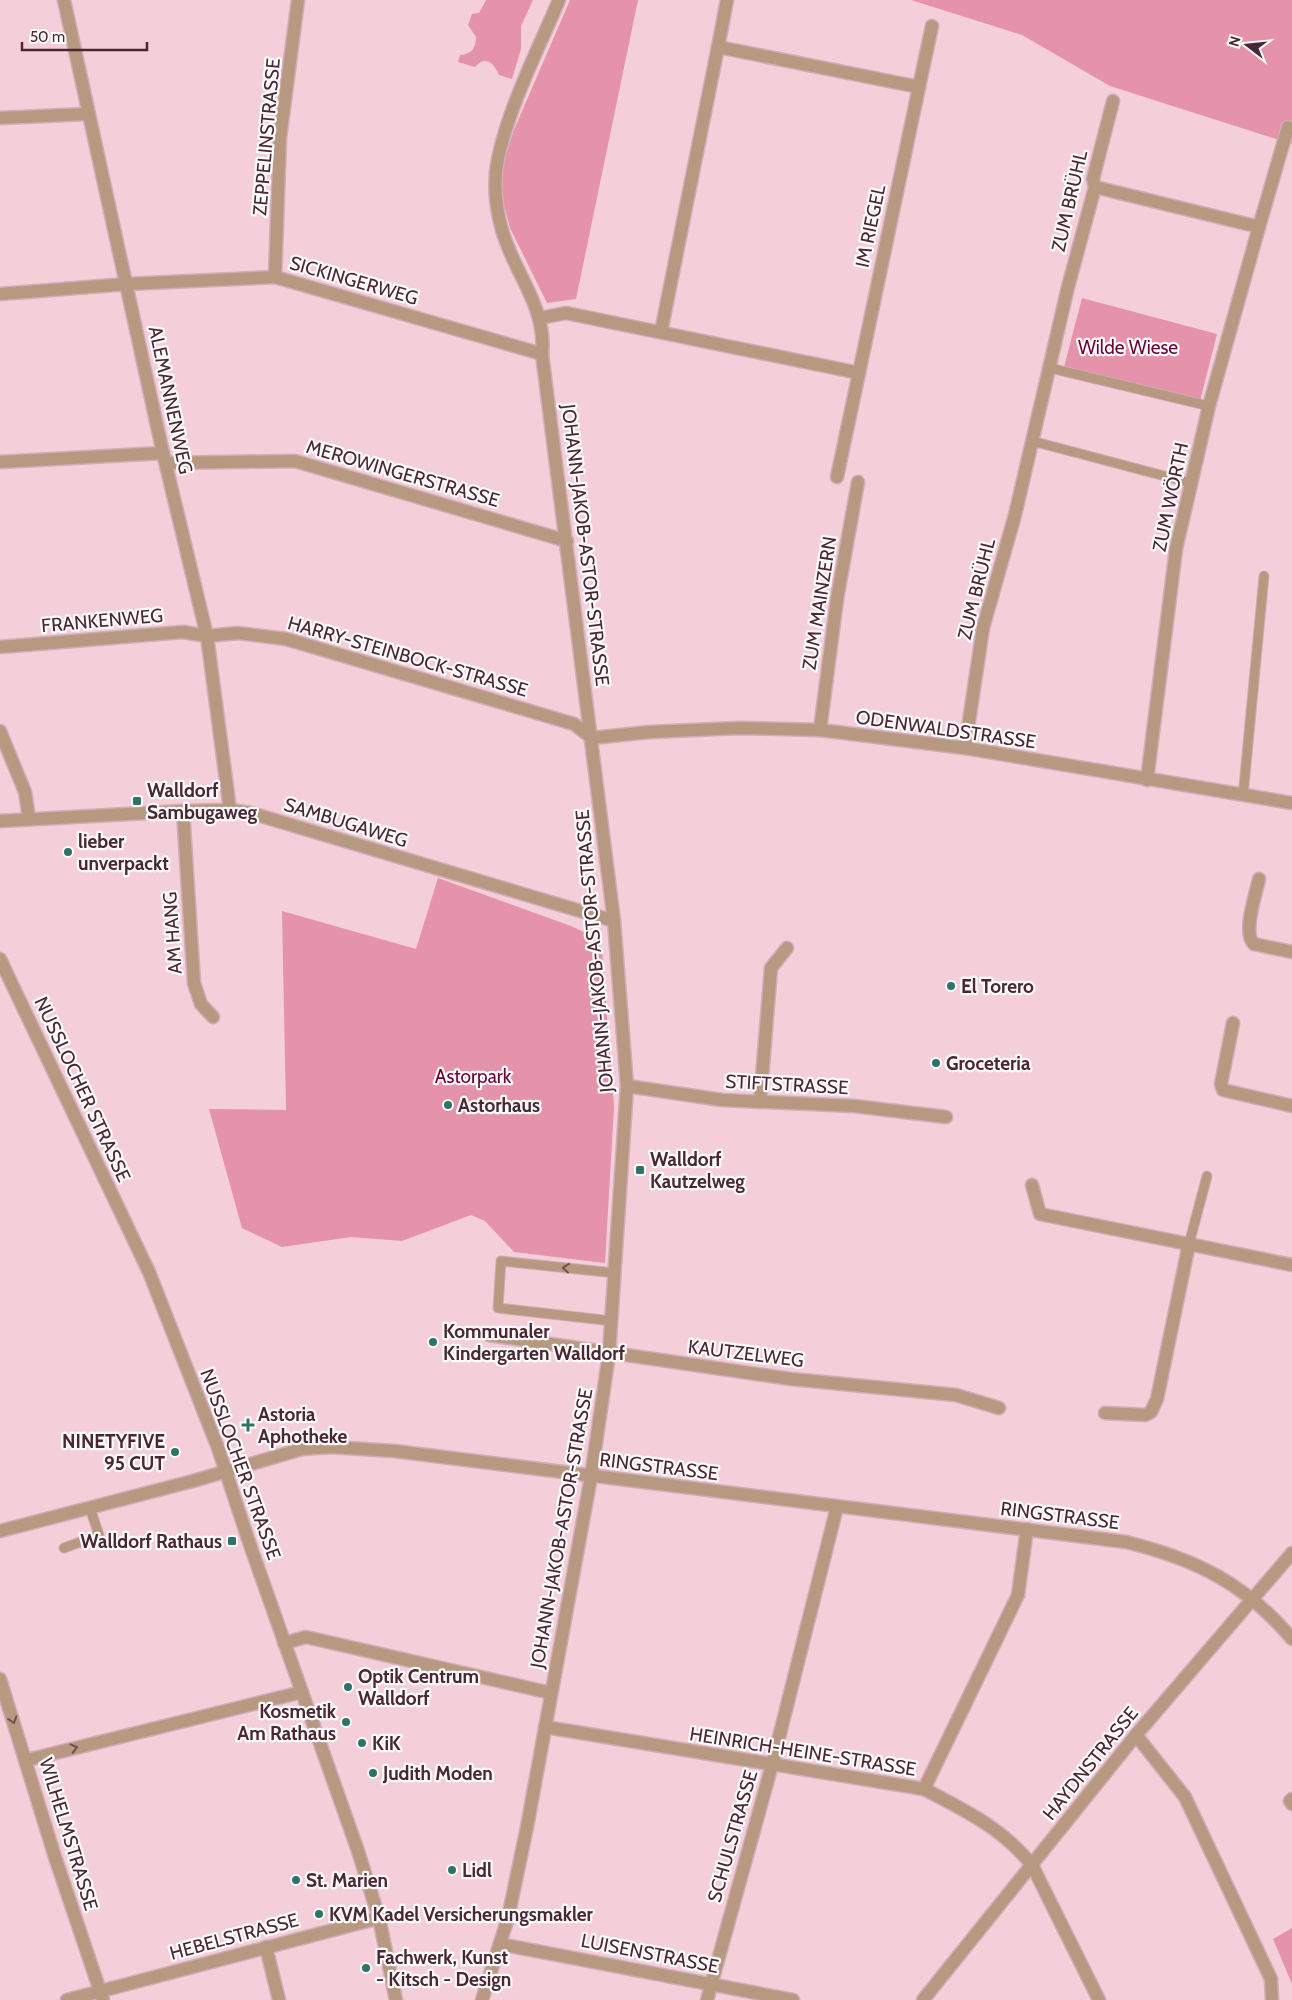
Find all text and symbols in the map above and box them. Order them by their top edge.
scale bar [22,20,148,52]
north arrow [1222,20,1272,70]
text: 50 m [30,28,65,46]
text: N [1224,34,1245,49]
street label: ZEPPELINSTRASSE [248,57,285,217]
street label: ZUM BRÜHL [1047,148,1092,254]
street label: IM RIEGEL [851,182,891,270]
street label: SICKINGERWEG [287,251,421,310]
street label: ALEMANNENWEG [144,324,197,476]
park label: Wilde Wiese [1078,336,1178,359]
street label: JOHANN-JAKOB-ASTOR-STRASSE [557,402,614,687]
street label: MEROWINGERSTRASSE [304,435,502,512]
street label: ZUM WÖRTH [1148,440,1193,554]
street label: ZUM MAINZERN [798,535,841,671]
street label: ZUM BRÜHL [953,536,1000,642]
street label: FRANKENWEG [40,604,164,637]
street label: HARRY-STEINBOCK-STRASSE [285,611,531,702]
street label: ODENWALDSTRASSE [854,705,1038,754]
place label: Walldorf Sambugaweg [147,779,258,824]
street label: SAMBUGAWEG [281,793,410,852]
marker: Walldorf Sambugaweg [131,795,143,807]
street label: JOHANN-JAKOB-ASTOR-STRASSE [571,809,618,1094]
place label: lieber unverpackt [78,830,169,875]
marker: lieber unverpackt [62,846,74,858]
street label: AM HANG [158,891,187,975]
place label: El Torero [961,975,1034,998]
marker: El Torero [945,980,957,992]
street label: NUSSLOCHER STRASSE [30,993,136,1185]
place label: Groceteria [946,1052,1031,1075]
marker: Groceteria [930,1057,942,1069]
park label: Astorpark [435,1065,512,1088]
street label: STIFTSTRASSE [725,1070,849,1099]
place label: Astorhaus [458,1094,540,1117]
marker: Astorhaus [442,1099,454,1111]
place label: Walldorf Kautzelweg [650,1148,745,1193]
marker: Walldorf Kautzelweg [634,1164,646,1176]
one-way arrow [562,1263,570,1274]
place label: Kommunaler Kindergarten Walldorf [443,1320,626,1365]
street label: KAUTZELWEG [687,1335,805,1372]
marker: Kommunaler Kindergarten Walldorf [427,1336,439,1348]
street label: NUSSLOCHER STRASSE [195,1366,286,1563]
street label: JOHANN-JAKOB-ASTOR-STRASSE [525,1386,597,1671]
place label: Astoria Aphotheke [258,1403,348,1448]
marker: Astoria Aphotheke [242,1419,254,1431]
place label: NINETYFIVE 95 CUT [62,1430,165,1475]
marker: NINETYFIVE 95 CUT [169,1446,181,1458]
street label: RINGSTRASSE [598,1448,720,1485]
street label: RINGSTRASSE [999,1497,1121,1534]
place label: Walldorf Rathaus [80,1530,222,1553]
marker: Walldorf Rathaus [226,1535,238,1547]
place label: Optik Centrum Walldorf [358,1665,479,1710]
marker: Optik Centrum Walldorf [342,1681,354,1693]
place label: Kosmetik Am Rathaus [237,1700,337,1745]
street label: HAYDNSTRASSE [1038,1702,1143,1825]
one-way arrow [8,1715,18,1724]
marker: Kosmetik Am Rathaus [340,1716,352,1728]
street label: HEINRICH-HEINE-STRASSE [688,1722,918,1781]
place label: KiK [372,1732,401,1755]
marker: KiK [356,1737,368,1749]
one-way arrow [69,1744,77,1754]
street label: WILHELMSTRASSE [34,1755,103,1913]
place label: Judith Moden [382,1762,493,1785]
marker: Judith Moden [367,1767,379,1779]
street label: SCHULSTRASSE [703,1767,762,1905]
place label: Lidl [462,1859,492,1882]
marker: Lidl [446,1864,458,1876]
place label: St. Marien [306,1869,388,1892]
marker: St. Marien [290,1874,302,1886]
place label: KVM Kadel Versicherungsmakler [329,1903,594,1926]
street label: HEBELSTRASSE [167,1908,301,1965]
marker: KVM Kadel Versicherungsmakler [313,1908,325,1920]
street label: LUISENSTRASSE [579,1929,721,1978]
place label: Fachwerk, Kunst - Kitsch - Design [376,1946,511,1991]
marker: Fachwerk, Kunst - Kitsch - Design [360,1962,372,1974]

